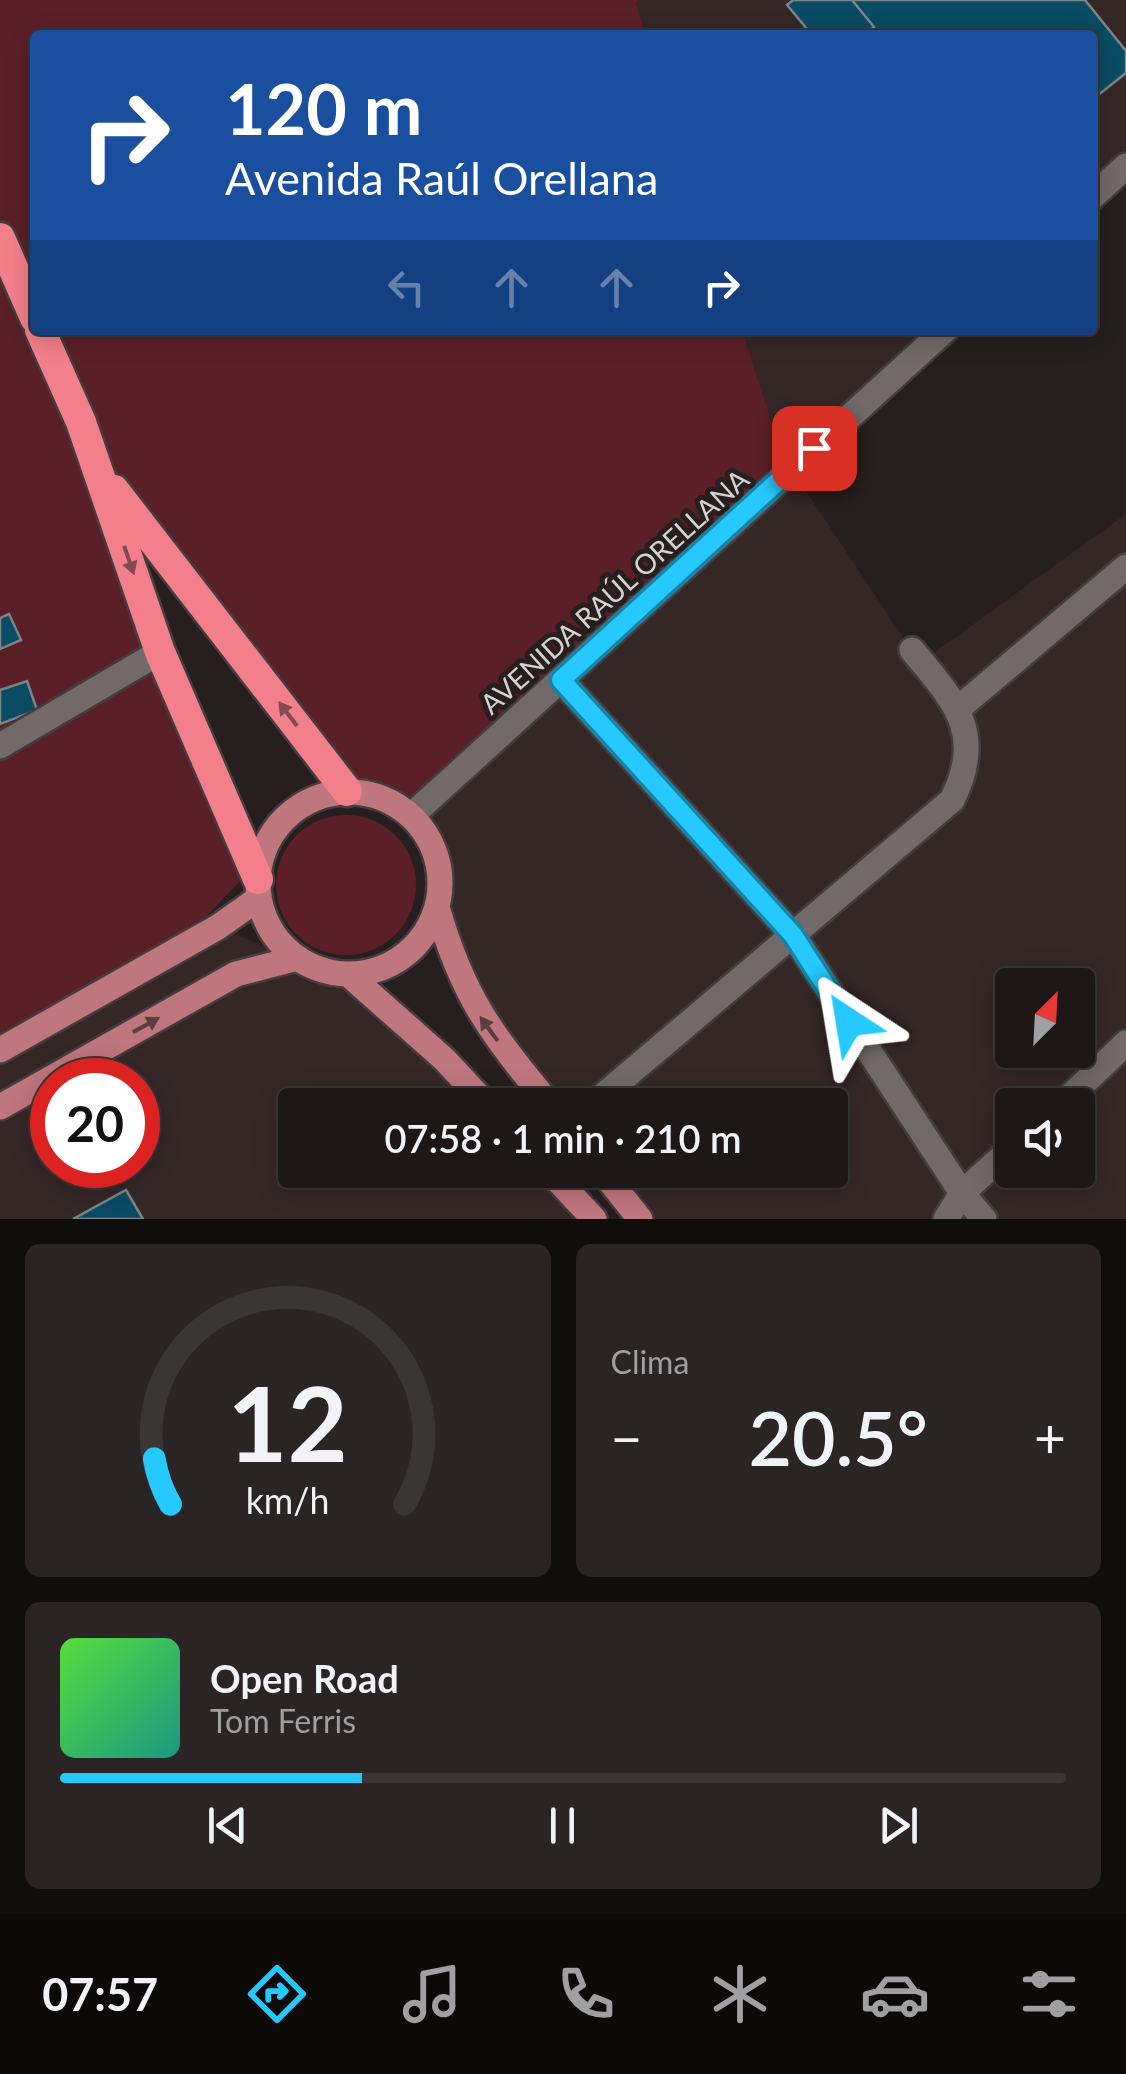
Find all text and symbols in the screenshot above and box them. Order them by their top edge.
text: 120 m [225,66,422,150]
icon: right [60,70,190,200]
text: Avenida Raúl Orellana [225,151,658,205]
icon: left [379,260,434,315]
icon: ahead [484,260,539,315]
icon: ahead [589,260,644,315]
icon: right [694,260,749,315]
pin [772,406,857,491]
icon: arrive [787,421,842,476]
street label: AVENIDA RAÚL ORELLANA [473,461,755,720]
one-way arrow [122,545,137,575]
one-way arrow [278,701,298,727]
north arrow [995,968,1095,1068]
map controls [995,968,1095,1188]
position arrow [797,970,901,1074]
one-way arrow [132,1016,160,1034]
one-way arrow [480,1016,500,1042]
speed limit sign: 20 [30,1058,160,1188]
button: sound [995,1088,1095,1188]
text: 07:58 · 1 min · 210 m [385,1115,741,1161]
text: Clima [611,1342,689,1381]
text: 12 [227,1359,348,1484]
text: 20.5° [749,1392,928,1482]
text: − [611,1404,642,1470]
text: + [1034,1404,1066,1470]
text: km/h [246,1479,330,1522]
text: Open Road [210,1655,399,1701]
text: Tom Ferris [210,1701,356,1740]
icon: previous [200,1798,255,1853]
icon: pause [535,1798,590,1853]
icon: next [871,1798,926,1853]
icon: directions [242,1959,312,2029]
icon: music [397,1959,467,2029]
icon: phone [551,1959,621,2029]
icon: climate [705,1959,775,2029]
icon: car [860,1959,930,2029]
icon: filters [1014,1959,1084,2029]
text: 07:57 [42,1967,158,2021]

